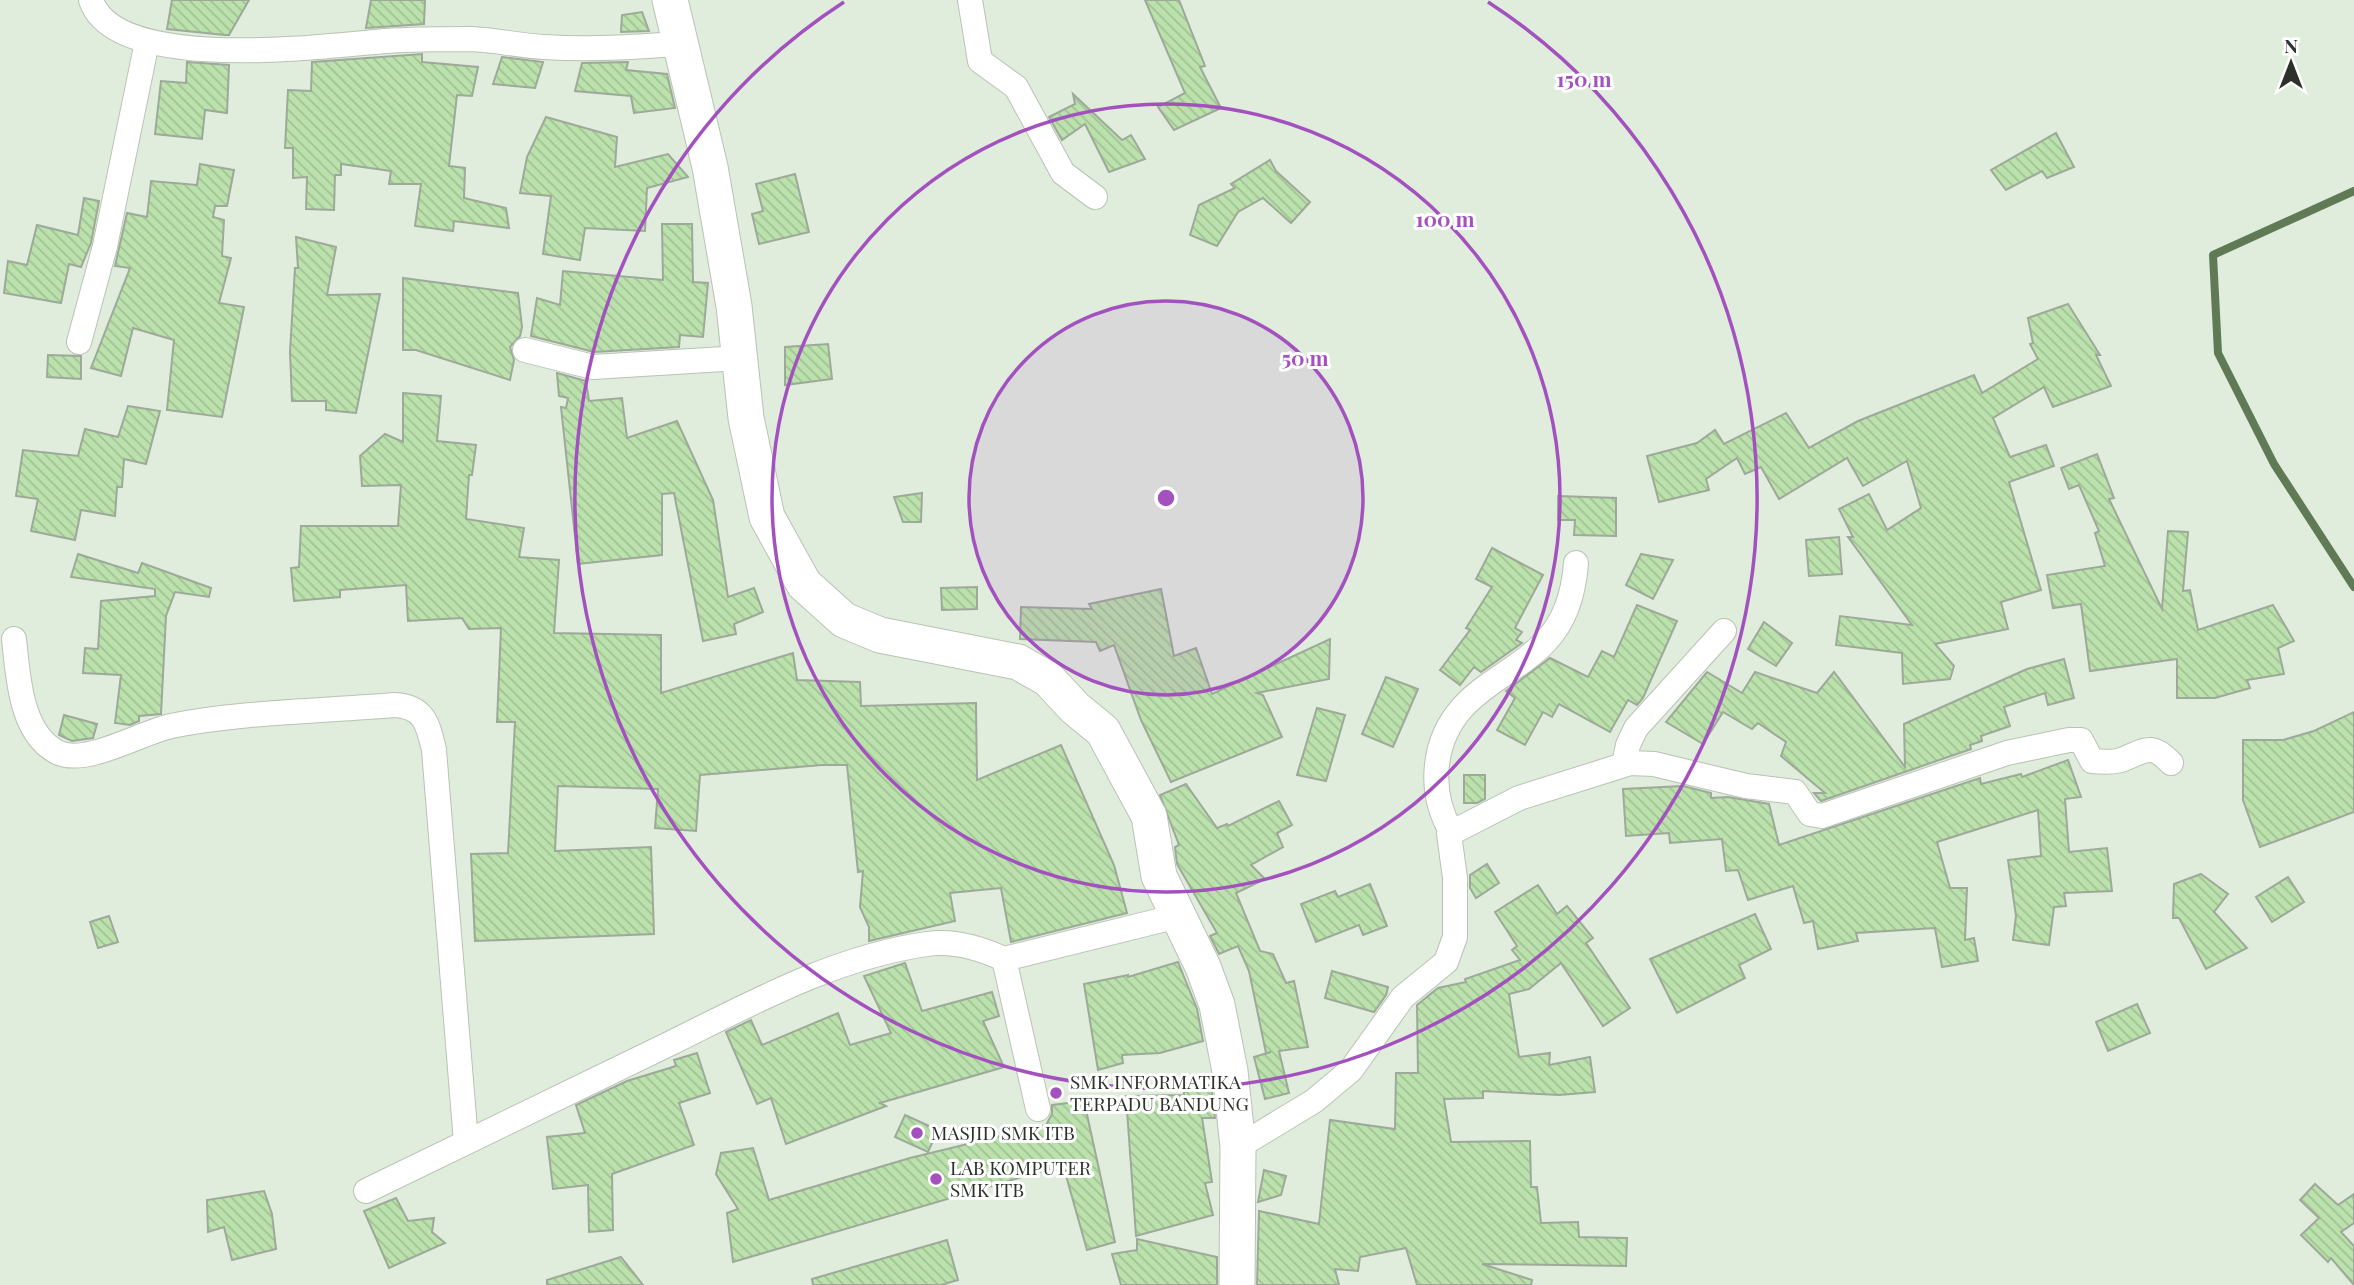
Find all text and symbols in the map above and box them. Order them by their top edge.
north arrow [2256,28,2326,98]
text: N [2284,32,2298,58]
text: 150 m [1557,64,1611,92]
text: 100 m [1415,204,1475,232]
text: 50 m [1281,343,1329,371]
centre of rings [1154,486,1178,510]
place label: SMK INFORMATIKA TERPADU BANDUNG [1070,1068,1249,1116]
marker: SMK INFORMATIKA TERPADU BANDUNG [1048,1085,1064,1101]
place label: MASJID SMK ITB [931,1119,1075,1145]
marker: MASJID SMK ITB [909,1125,925,1141]
place label: LAB KOMPUTER SMK ITB [950,1154,1092,1202]
marker: LAB KOMPUTER SMK ITB [928,1171,944,1187]

